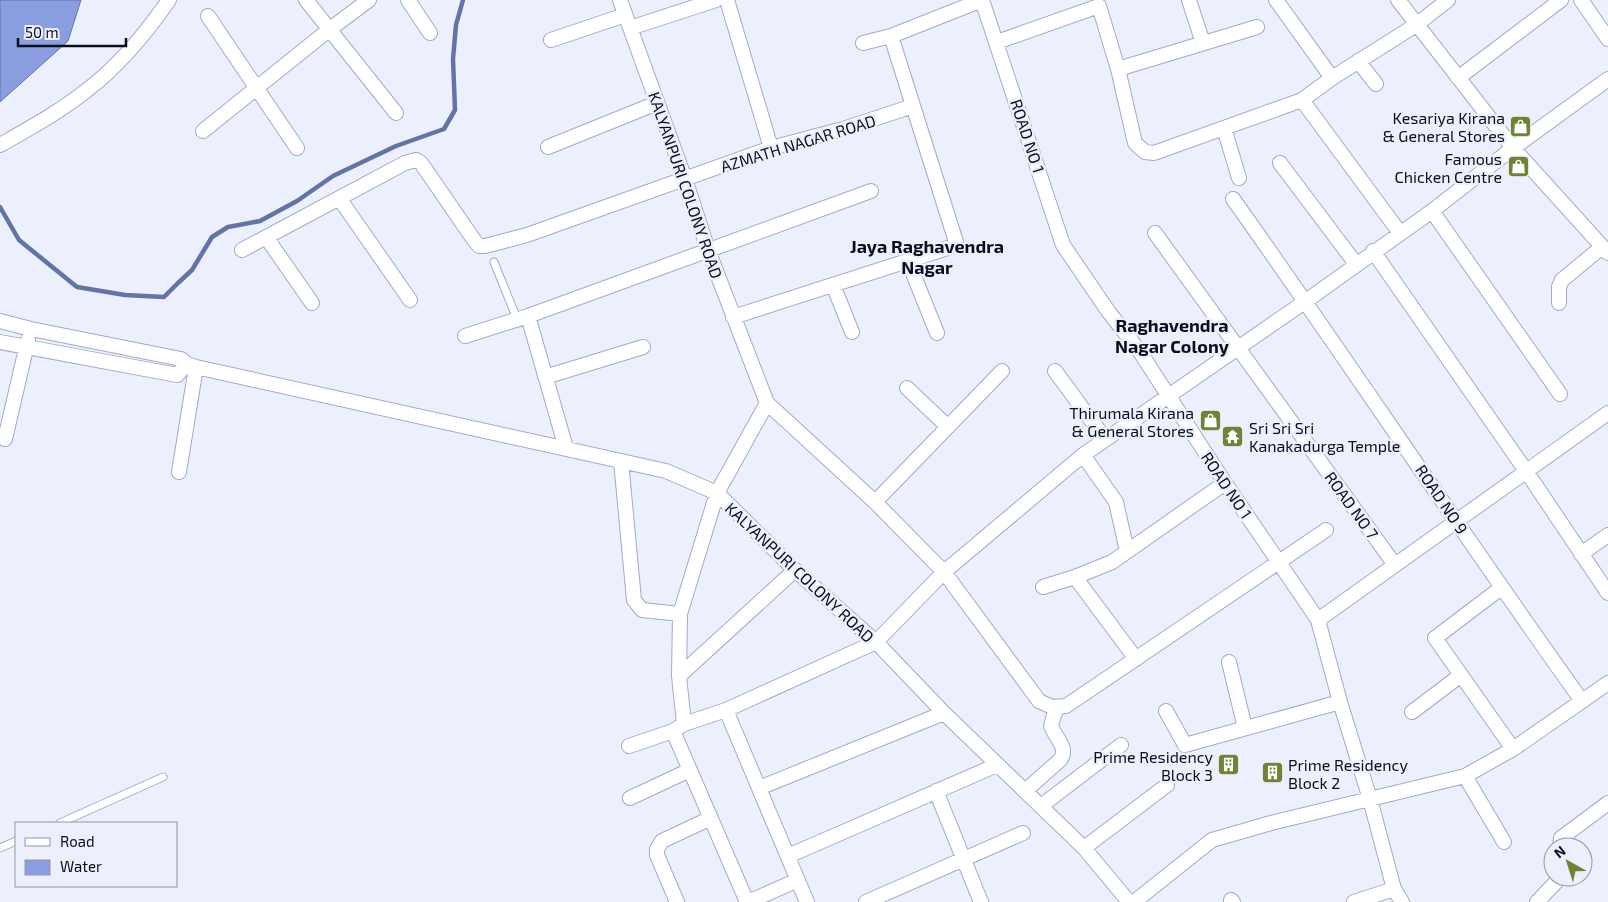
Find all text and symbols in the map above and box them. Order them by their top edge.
scale bar [18,15,125,47]
text: 50 m [25,23,59,41]
street label: KALYANPURI COLONY ROAD [645,89,727,281]
street label: ROAD NO 1 [1007,97,1049,175]
place label: Kesariya Kirana & General Stores [1382,108,1505,145]
street label: AZMATH NAGAR ROAD [718,110,878,176]
shop icon: Kesariya Kirana & General Stores [1509,114,1533,138]
place label: Famous Chicken Centre [1395,149,1502,186]
shop icon: Famous Chicken Centre [1506,155,1530,179]
district label: Jaya Raghavendra Nagar [850,235,1004,278]
district label: Raghavendra Nagar Colony [1115,314,1230,357]
place label: Thirumala Kirana & General Stores [1069,403,1194,440]
shop icon: Thirumala Kirana & General Stores [1198,409,1222,433]
place label: Sri Sri Sri Kanakadurga Temple [1249,418,1400,455]
temple icon: Sri Sri Sri Kanakadurga Temple [1221,424,1245,448]
street label: ROAD NO 1 [1198,448,1256,522]
street label: ROAD NO 9 [1412,461,1472,537]
street label: ROAD NO 7 [1321,468,1383,542]
street label: KALYANPURI COLONY ROAD [722,498,878,646]
place label: Prime Residency Block 3 [1093,747,1214,784]
building icon: Prime Residency Block 3 [1217,753,1241,777]
place label: Prime Residency Block 2 [1288,755,1408,792]
building icon: Prime Residency Block 2 [1260,761,1284,785]
legend [15,822,178,887]
text: Road [60,832,95,850]
north arrow [1543,837,1593,887]
text: N [1550,842,1569,861]
text: Water [60,857,102,875]

